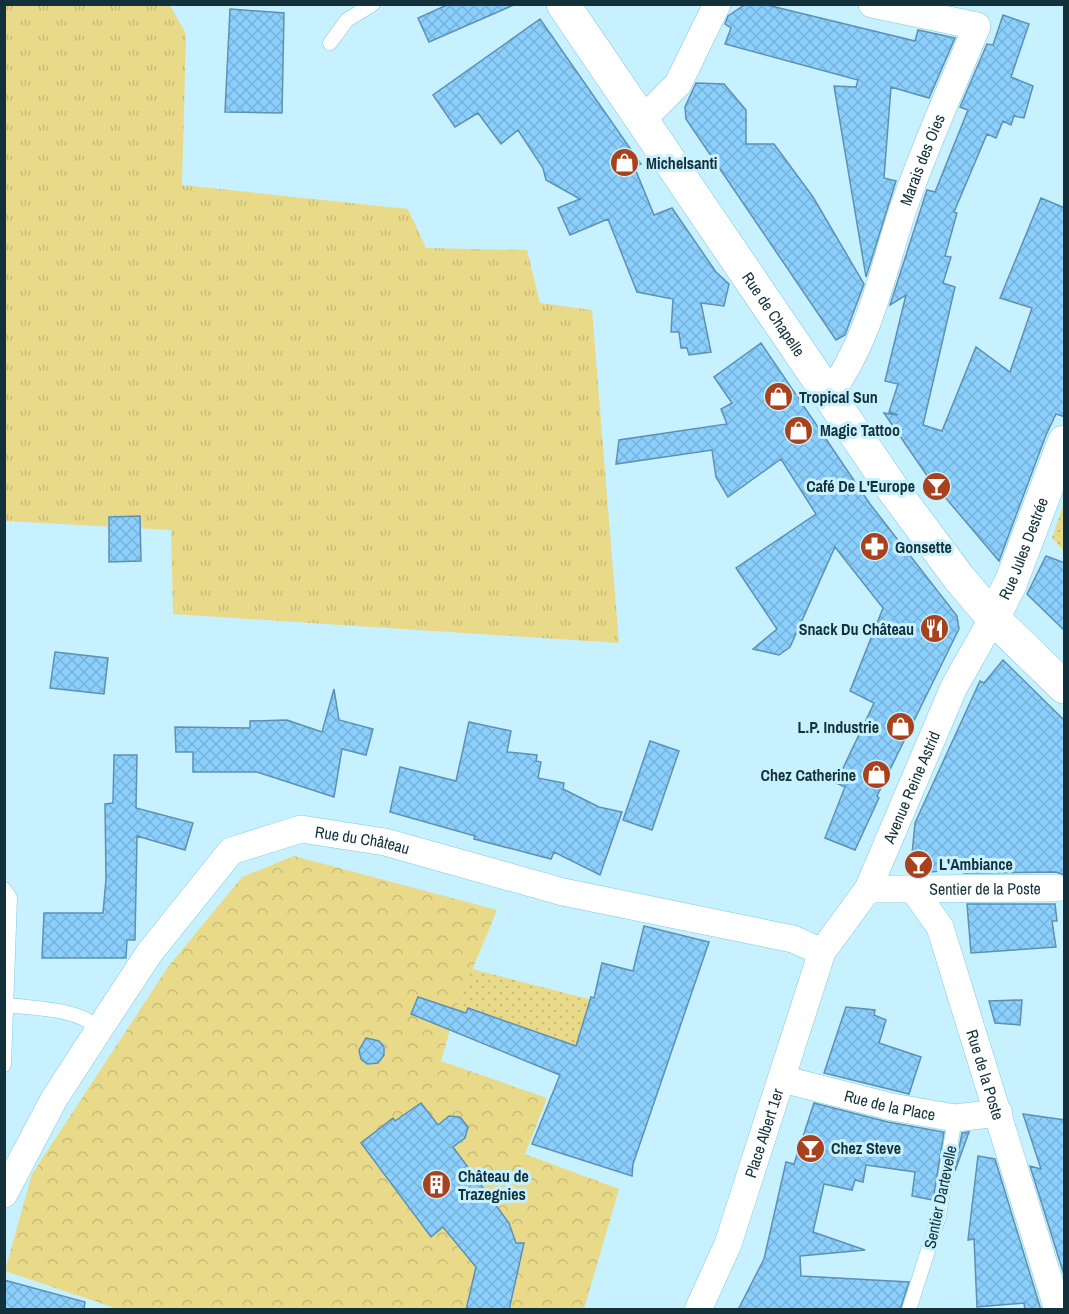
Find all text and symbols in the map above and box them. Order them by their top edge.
street label: Marais des Oies [894,111,950,208]
shop icon: Michelsanti [609,147,641,179]
place label: Michelsanti [646,152,717,174]
street label: Rue de Chapelle [737,268,810,361]
shop icon: Tropical Sun [762,381,794,413]
place label: Tropical Sun [799,386,878,408]
shop icon: Magic Tattoo [783,414,815,446]
place label: Magic Tattoo [820,419,900,441]
bar icon: Café De L'Europe [920,470,952,502]
place label: Café De L'Europe [806,475,915,497]
street label: Rue Jules Destrée [993,494,1053,603]
pharmacy icon: Gonsette [858,531,890,563]
place label: Gonsette [895,536,952,558]
restaurant icon: Snack Du Château [919,613,951,645]
place label: Snack Du Château [799,618,914,640]
shop icon: L.P. Industrie [884,711,916,743]
place label: L.P. Industrie [798,716,879,738]
street label: Avenue Reine Astrid [877,727,945,848]
shop icon: Chez Catherine [861,759,893,791]
place label: Chez Catherine [760,764,856,786]
street label: Rue du Château [314,820,412,859]
bar icon: L'Ambiance [902,848,934,880]
place label: L'Ambiance [939,853,1013,875]
street label: Sentier de la Poste [929,877,1041,900]
street label: Rue de la Poste [961,1027,1010,1122]
street label: Rue de la Place [842,1084,937,1125]
street label: Place Albert 1er [739,1085,789,1181]
bar icon: Chez Steve [794,1132,826,1164]
place label: Chez Steve [831,1137,901,1159]
street label: Sentier Dartevelle [918,1143,962,1251]
place label: Château de Trazegnies [458,1165,529,1205]
building icon: Château de Trazegnies [421,1169,453,1201]

